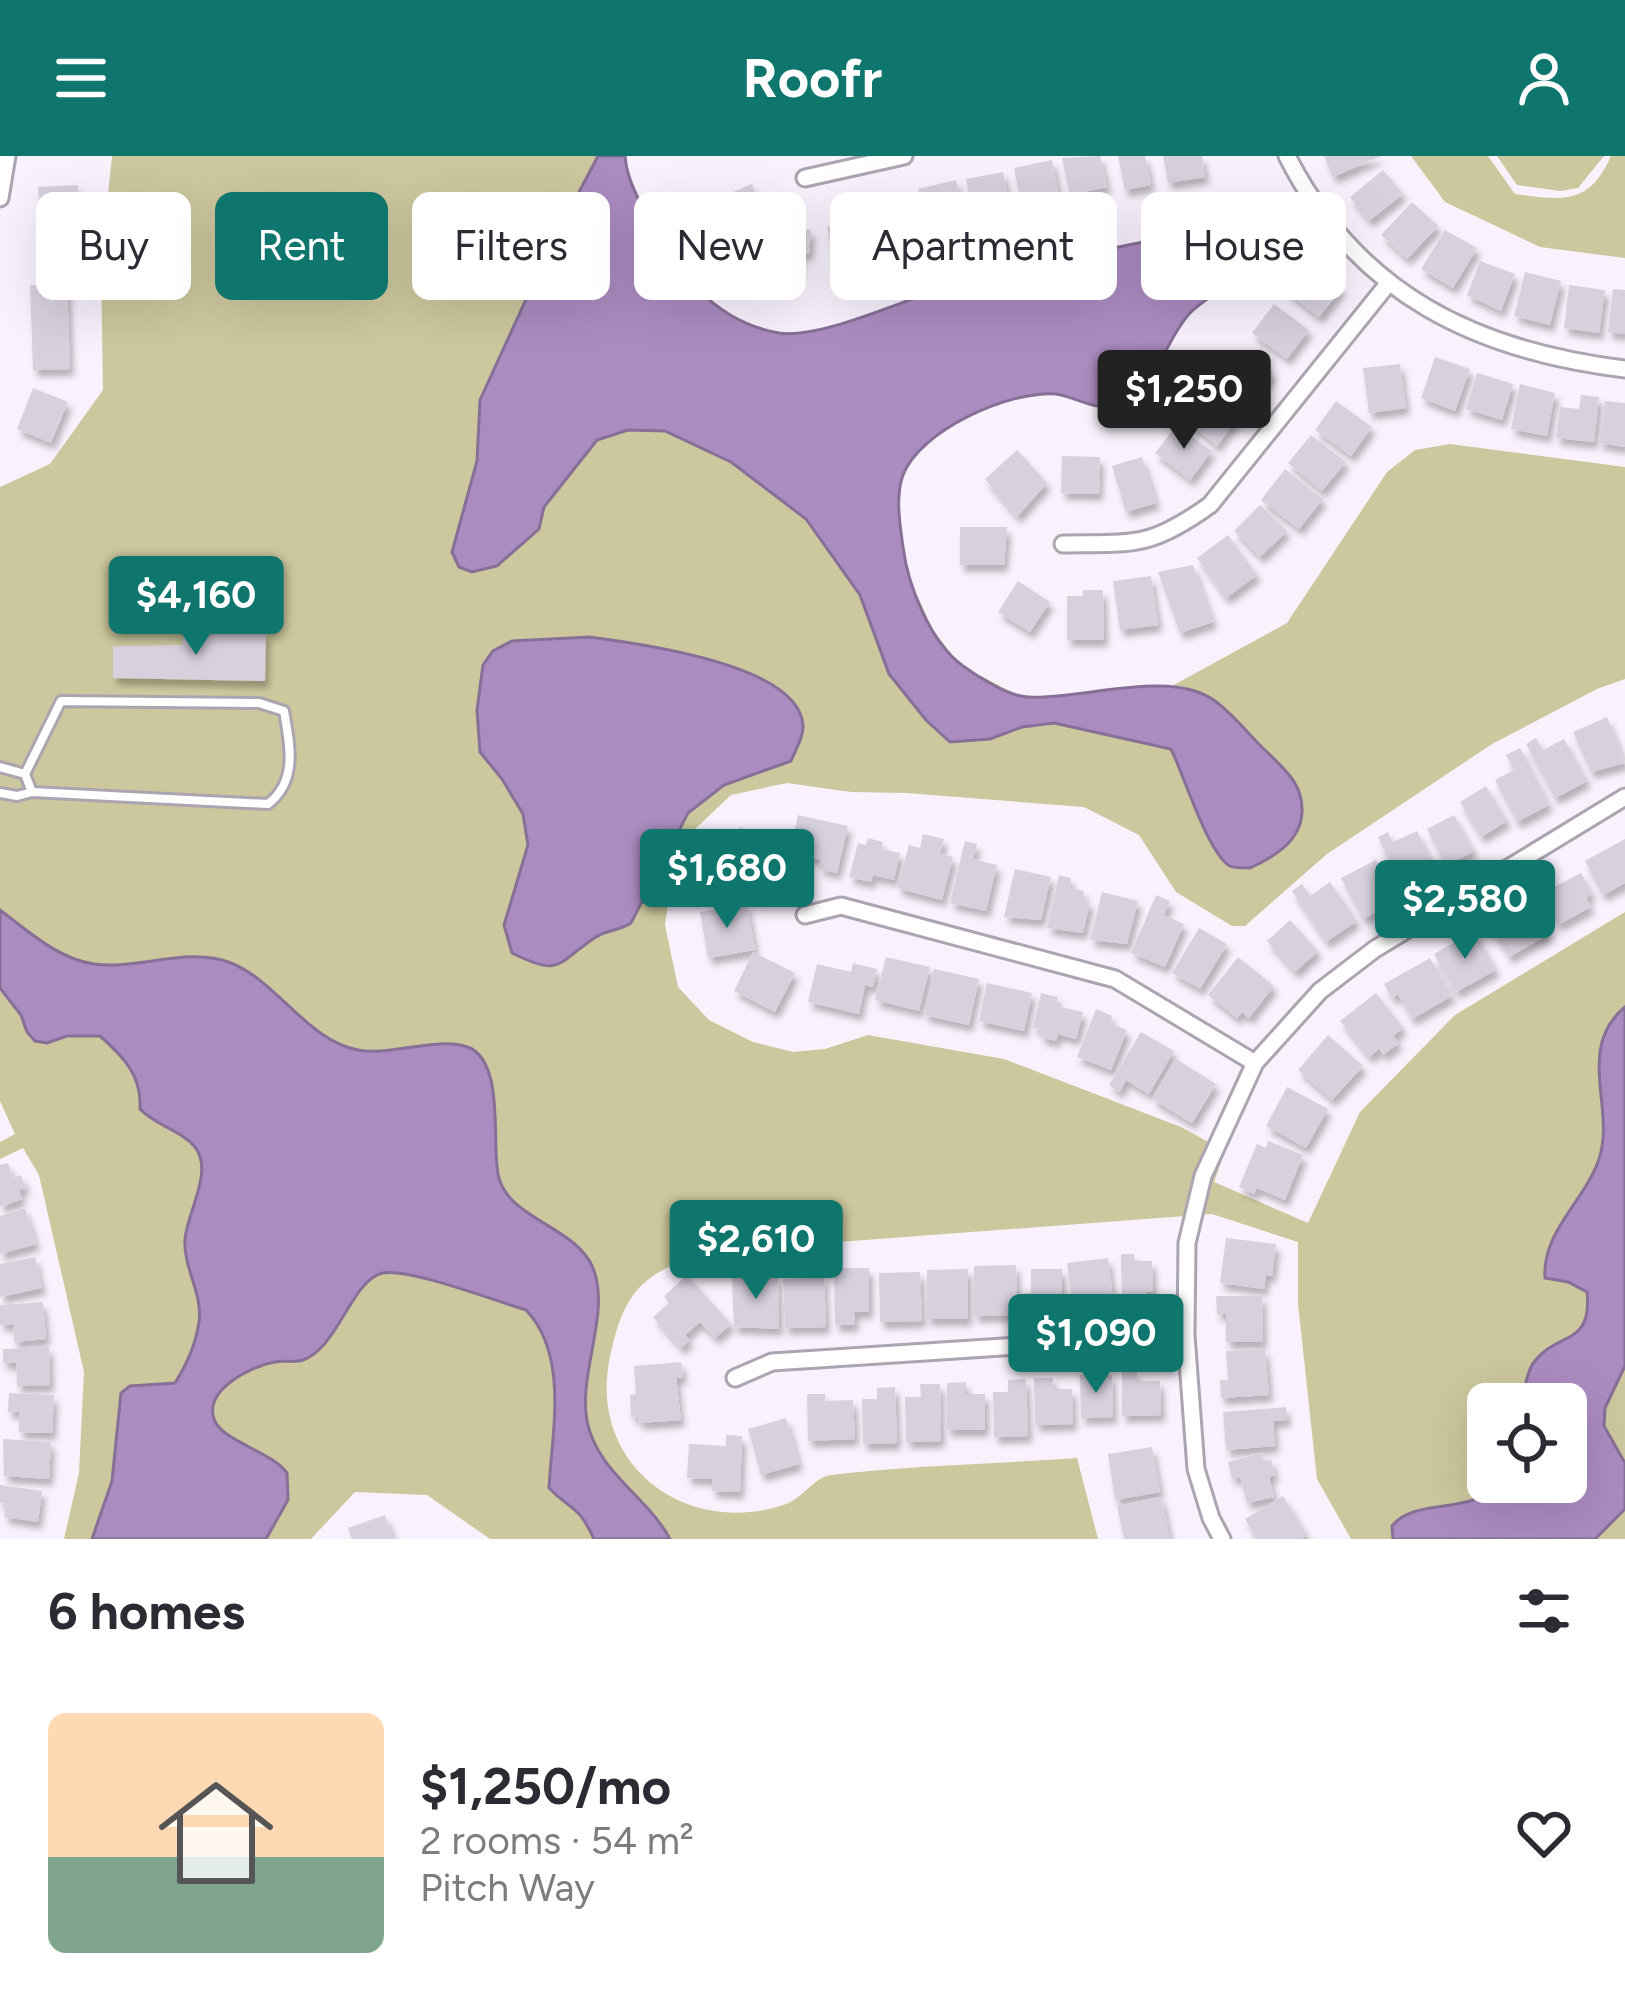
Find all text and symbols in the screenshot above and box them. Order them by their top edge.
icon: menu [48,45,114,111]
icon: person [1511,45,1577,111]
text: Roofr [743,46,882,111]
chip: Buy [36,192,191,300]
chip: Rent [215,192,388,300]
chip: Filters [412,192,610,300]
chip: New [634,192,806,300]
chip: Apartment [830,192,1117,300]
chip: House [1141,192,1346,300]
pin: $1,250 [1086,350,1282,452]
text: $1,250 [1125,365,1243,412]
pin: $4,160 [98,556,294,658]
text: $4,160 [136,571,256,618]
pin: $1,680 [629,829,825,931]
text: $1,680 [667,844,787,891]
pin: $2,580 [1367,860,1563,962]
text: $2,580 [1402,875,1528,922]
pin: $2,610 [658,1200,854,1302]
text: $2,610 [697,1215,815,1262]
pin: $1,090 [998,1294,1194,1396]
text: $1,090 [1035,1309,1157,1356]
map controls [1467,1383,1587,1503]
button: locate [1467,1383,1587,1503]
icon: filters [1511,1578,1577,1644]
text: 6 homes [48,1581,245,1642]
text: $1,250/mo [420,1756,671,1817]
icon: home [144,1761,288,1905]
icon: heart [1511,1800,1577,1866]
text: 2 rooms · 54 m² [420,1817,694,1864]
text: Pitch Way [420,1864,595,1911]

